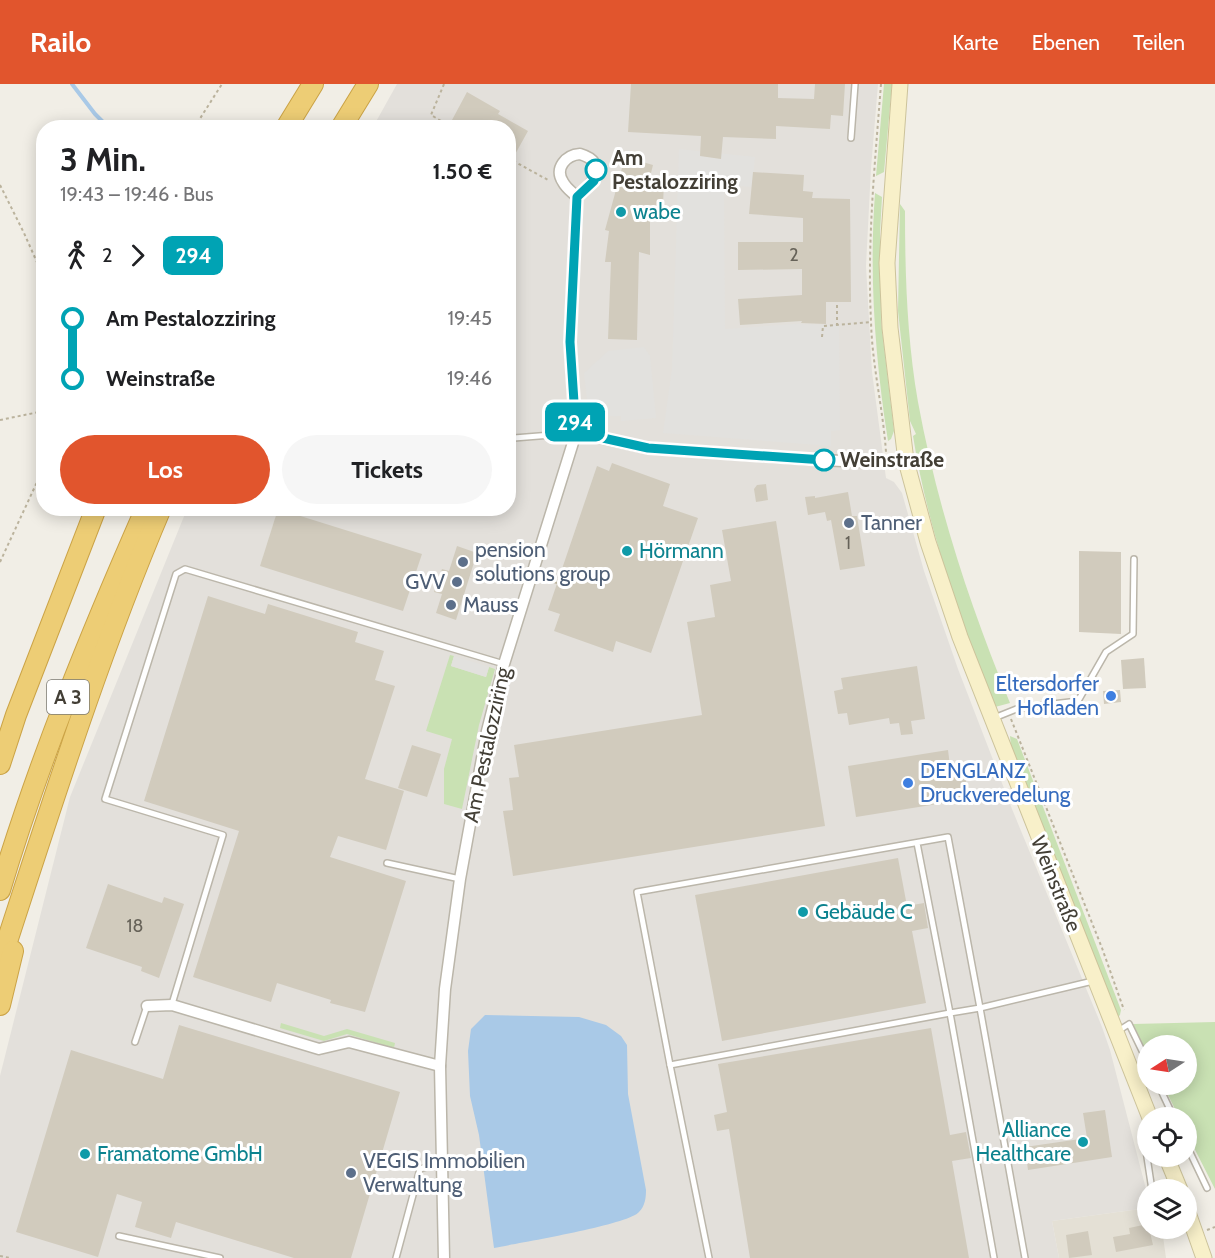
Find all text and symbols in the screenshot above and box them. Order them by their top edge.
text: Railo [30,25,91,59]
text: Karte [952,30,999,55]
text: Ebenen [1032,30,1100,55]
text: Teilen [1133,30,1185,55]
text: 3 Min. [60,139,146,179]
place label: Am Pestalozziring [612,145,738,194]
text: 1.50 € [433,158,492,185]
marker: Am Pestalozziring [585,159,607,181]
text: 19:43 – 19:46 · Bus [60,182,214,206]
place label: wabe [633,199,681,224]
marker: wabe [614,205,628,219]
icon: walk [60,239,93,272]
icon: forward [121,239,154,272]
text: 2 [102,243,112,267]
text: 294 [175,243,211,268]
house number: 2 [789,244,799,266]
text: Am Pestalozziring [106,305,276,332]
text: 19:45 [448,306,492,330]
text: Weinstraße [106,365,215,392]
text: 19:46 [447,366,492,390]
line badge: 294 [540,402,610,442]
text: 294 [557,410,593,435]
button: Los [60,435,270,504]
button: Tickets [282,435,492,504]
place label: Weinstraße [840,447,944,472]
marker: Weinstraße [813,449,835,471]
place label: Tanner [861,510,922,535]
marker: Tanner [842,516,856,530]
house number: 1 [845,532,851,554]
place label: pension solutions group [475,537,611,586]
place label: Hörmann [639,538,724,563]
marker: Hörmann [620,544,634,558]
marker: pension solutions group [456,555,470,569]
place label: GVV [405,569,445,594]
marker: GVV [450,575,464,589]
place label: Mauss [463,592,519,617]
marker: Mauss [444,598,458,612]
street label: Am Pestalozziring [458,664,515,825]
place label: Eltersdorfer Hofladen [995,671,1099,720]
road number: A 3 [47,680,89,714]
marker: Eltersdorfer Hofladen [1104,689,1118,703]
place label: DENGLANZ Druckveredelung [920,758,1071,807]
marker: DENGLANZ Druckveredelung [901,776,915,790]
street label: Weinstraße [1026,832,1087,936]
place label: Gebäude C [815,899,913,924]
marker: Gebäude C [796,905,810,919]
house number: 18 [127,915,143,937]
north arrow [1137,1035,1197,1095]
map controls [1137,1035,1197,1239]
button: locate [1137,1107,1197,1167]
place label: Alliance Healthcare [976,1117,1071,1166]
marker: Alliance Healthcare [1076,1135,1090,1149]
place label: Framatome GmbH [97,1141,263,1166]
marker: Framatome GmbH [78,1147,92,1161]
place label: VEGIS Immobilien Verwaltung [363,1148,525,1197]
marker: VEGIS Immobilien Verwaltung [344,1166,358,1180]
button: layers [1137,1179,1197,1239]

